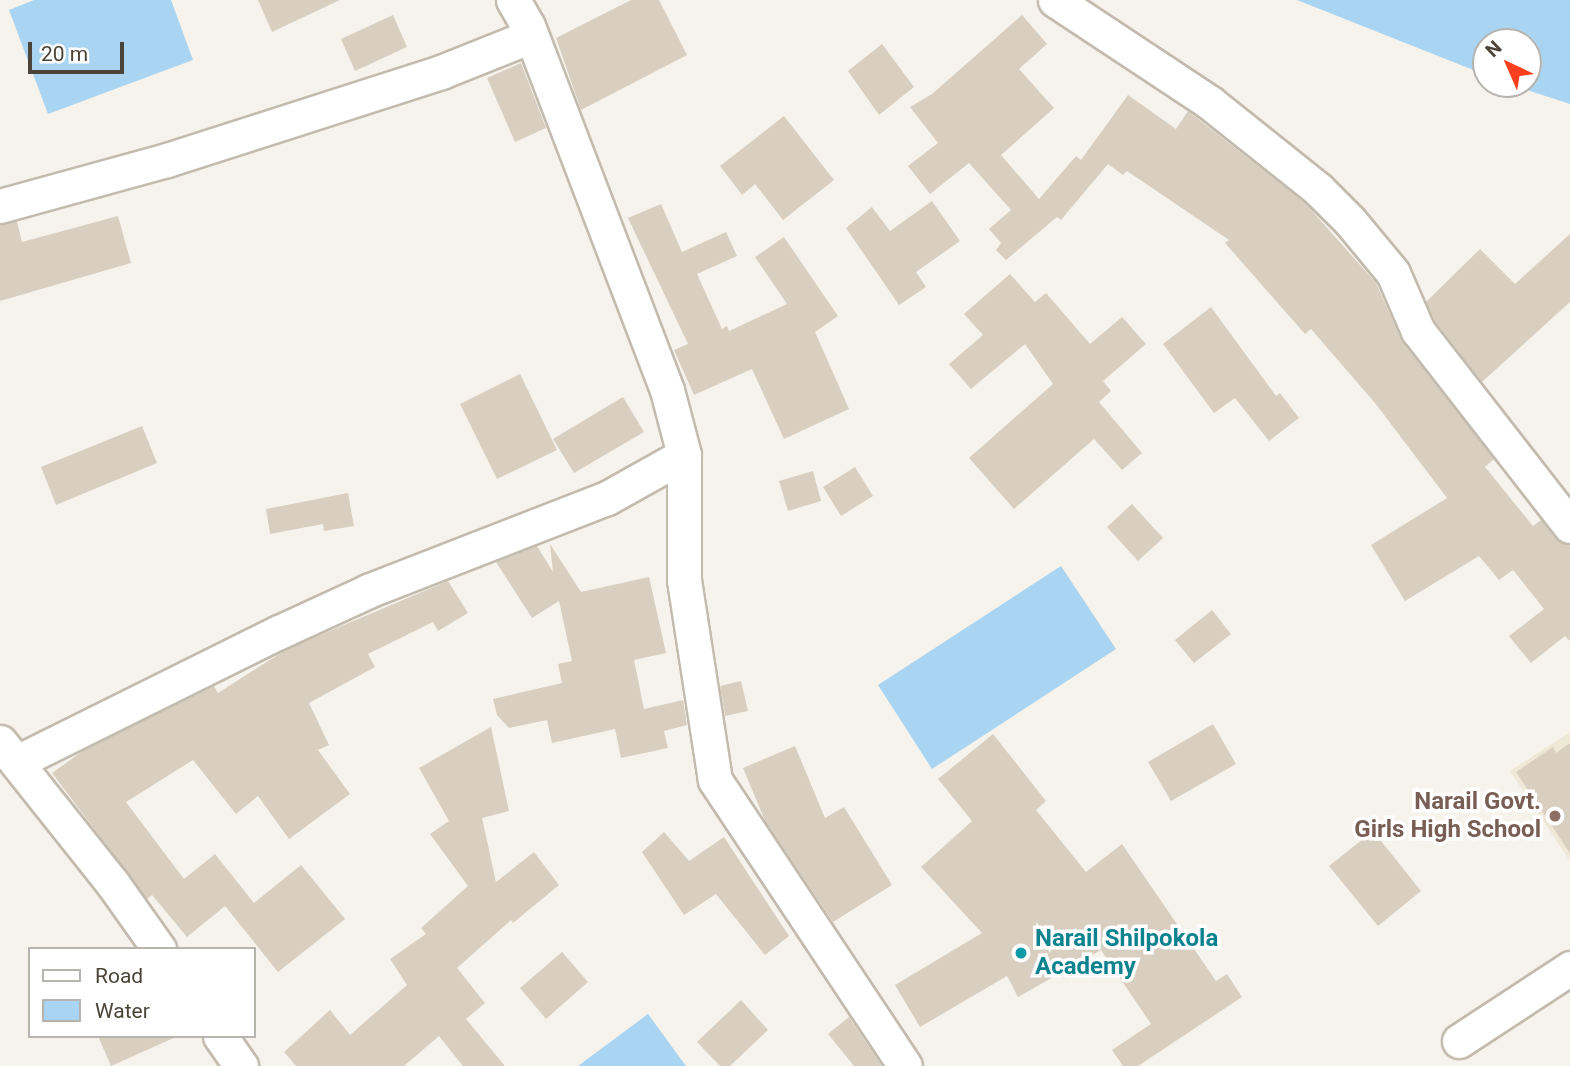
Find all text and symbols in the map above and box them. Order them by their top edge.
scale bar [32,28,128,72]
north arrow [1472,28,1542,98]
text: N [1481,36,1506,62]
text: 20 m [41,42,88,66]
place label: Narail Govt. Girls High School [1354,788,1541,844]
marker: Narail Govt. Girls High School [1547,808,1563,824]
place label: Narail Shilpokola Academy [1035,925,1218,981]
marker: Narail Shilpokola Academy [1013,945,1029,961]
legend [28,947,256,1038]
text: Road [95,964,143,988]
text: Water [95,999,150,1023]

